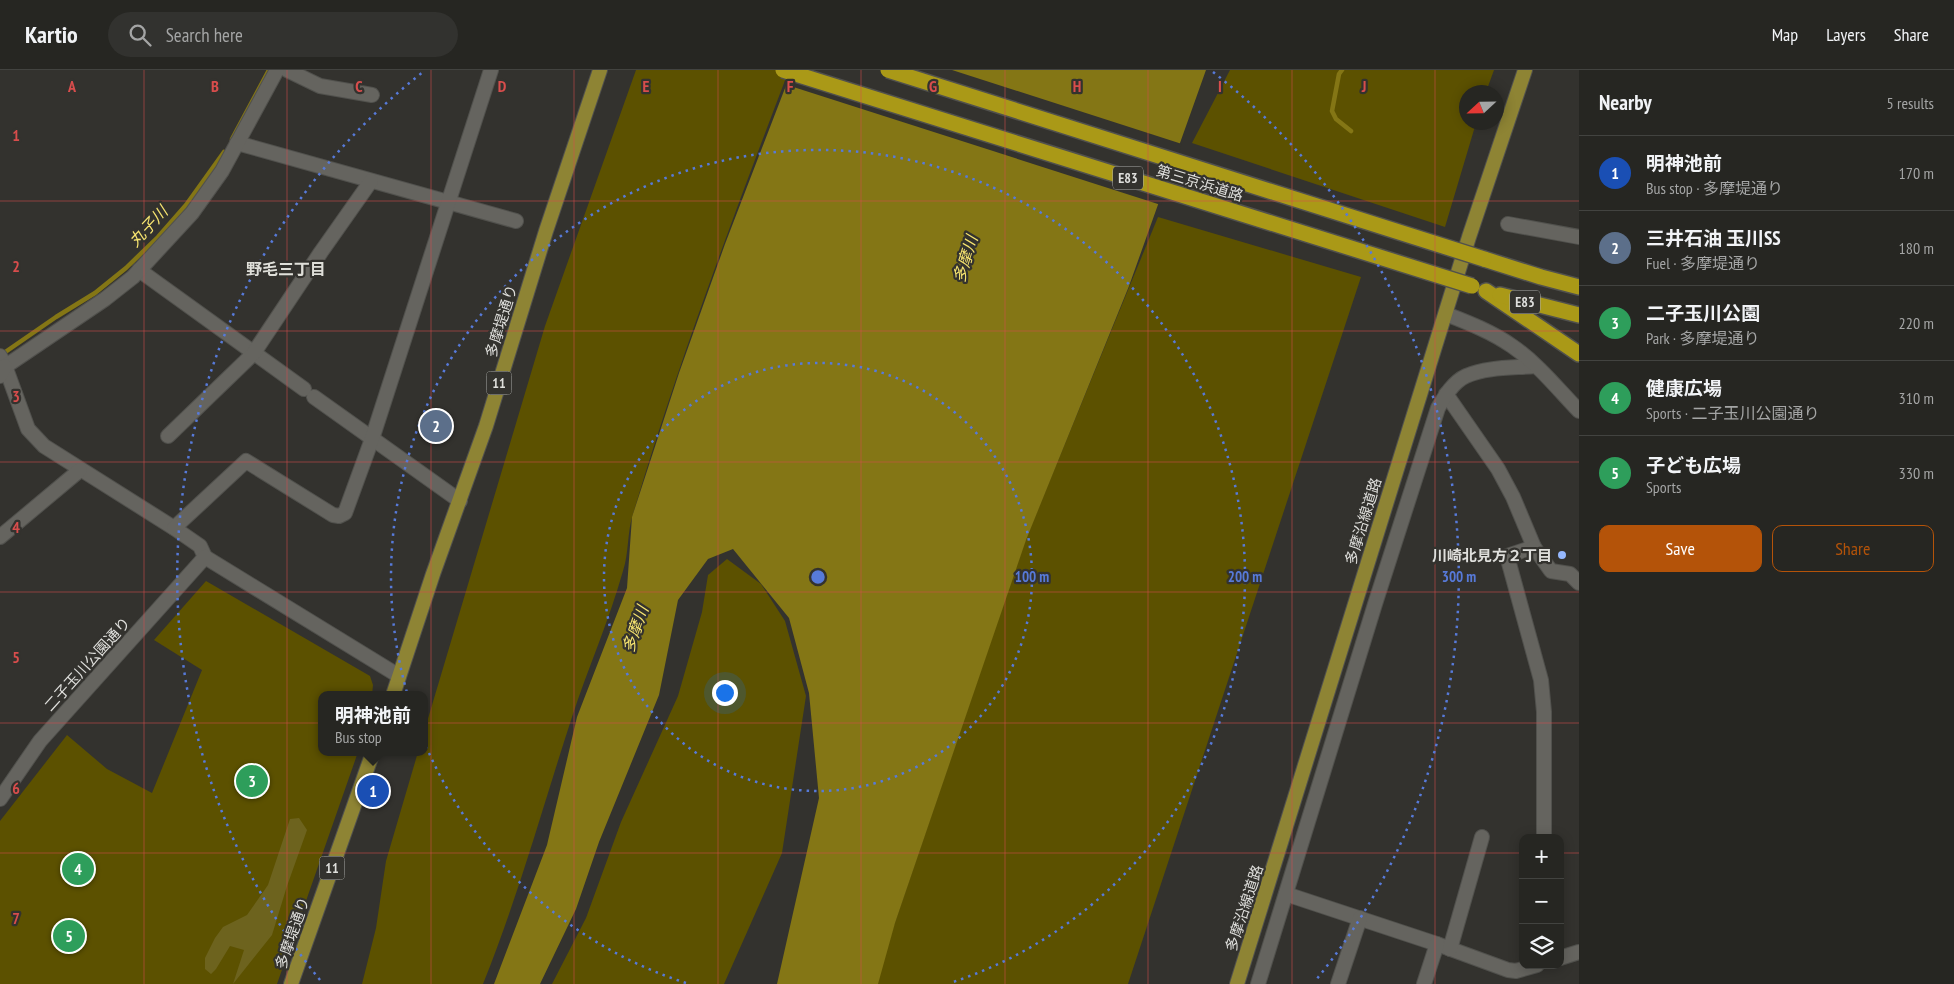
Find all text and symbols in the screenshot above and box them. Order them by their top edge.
search box [108,12,458,57]
text: Kartio [25,19,78,50]
icon: search [126,21,154,49]
text: Search here [166,23,243,47]
text: Map [1772,23,1798,46]
text: Layers [1826,23,1866,46]
text: Share [1894,23,1929,46]
text: A [67,76,77,96]
text: B [211,76,219,96]
text: C [355,76,363,96]
text: D [498,76,507,96]
text: E [643,76,650,96]
text: F [787,76,794,96]
text: G [929,76,937,96]
text: H [1073,76,1081,96]
text: I [1218,76,1222,96]
text: J [1361,76,1366,96]
north arrow [1459,85,1504,130]
text: Nearby [1599,89,1652,116]
text: 5 results [1887,93,1934,113]
text: 1 [12,125,20,145]
text: 明神池前 [1646,151,1722,175]
street label: 第三京浜道路 [1154,161,1246,205]
text: 1 [1611,163,1619,183]
text: 170 m [1899,163,1934,183]
road number: E83 [1113,166,1143,190]
text: Bus stop · 多摩堤通り [1646,178,1783,198]
water label: 丸子川 [124,200,173,250]
text: 三井石油 玉川SS [1646,226,1781,250]
water label: 多摩川 [948,231,982,285]
text: 2 [1611,238,1619,258]
text: 180 m [1899,238,1934,258]
text: Fuel · 多摩堤通り [1646,253,1760,273]
text: 2 [12,256,20,276]
district label: 野毛三丁目 [246,259,326,279]
street label: 多摩堤通り [481,282,521,360]
road number: E83 [1510,290,1540,313]
text: 二子玉川公園 [1646,301,1760,325]
text: 3 [1611,313,1619,333]
text: 220 m [1899,313,1934,333]
text: Park · 多摩堤通り [1646,328,1760,348]
road number: 11 [486,372,512,394]
text: 健康広場 [1646,376,1722,400]
text: 3 [12,386,20,406]
text: 4 [1611,388,1619,408]
text: 310 m [1899,388,1934,408]
text: Sports · 二子玉川公園通り [1646,403,1820,423]
pin: 2 [420,407,452,445]
text: 子ども広場 [1646,453,1741,477]
text: 5 [1611,463,1619,483]
text: 330 m [1899,463,1934,483]
street label: 多摩沿線道路 [1341,475,1385,567]
text: Sports [1646,477,1681,497]
text: 4 [12,517,20,537]
button: Save [1599,525,1762,572]
button: Share [1772,525,1934,572]
place label: 川崎北見方２丁目 [1432,546,1552,565]
marker: 川崎北見方２丁目 [1556,549,1568,561]
text: 100 m [1015,567,1049,586]
text: 200 m [1228,567,1262,586]
text: 300 m [1442,567,1476,586]
centre of rings [809,568,827,586]
water label: 多摩川 [618,601,653,655]
street label: 二子玉川公園通り [40,613,134,715]
text: 5 [12,647,20,667]
your location [712,680,738,706]
popup [318,691,428,756]
text: 明神池前 [335,703,411,727]
text: Bus stop [335,727,382,747]
pin: 3 [236,762,268,800]
pin: 1 [357,772,389,810]
text: 6 [12,778,20,798]
map controls [1519,834,1564,969]
button: + [1519,834,1564,879]
pin: 4 [62,850,94,888]
road number: 11 [320,856,344,880]
street label: 多摩沿線道路 [1221,862,1267,954]
button: − [1519,879,1564,924]
street label: 多摩堤通り [271,894,313,972]
text: 7 [12,908,20,928]
pin: 5 [53,917,85,955]
button: layers [1519,924,1564,969]

